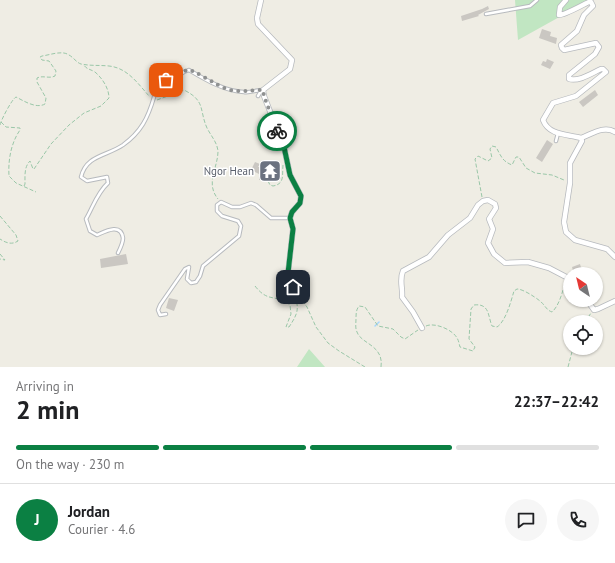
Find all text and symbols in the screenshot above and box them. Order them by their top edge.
pin [149,63,183,97]
icon: bag [155,69,177,91]
courier [257,111,297,151]
icon: bike [266,120,288,142]
temple icon: Ngor Hean [257,158,283,184]
place label: Ngor Hean [204,164,254,178]
north arrow [563,267,603,307]
map controls [563,267,603,355]
pin [276,270,310,304]
icon: home [282,276,304,298]
button: locate [563,315,603,355]
text: Arriving in [16,378,74,395]
text: 22:37–22:42 [514,392,599,411]
text: 2 min [16,393,79,426]
text: On the way · 230 m [16,456,124,473]
button: chat [505,499,547,541]
button: phone [557,499,599,541]
text: Jordan [68,502,110,521]
text: J [34,510,40,529]
text: Courier · 4.6 [68,521,135,538]

